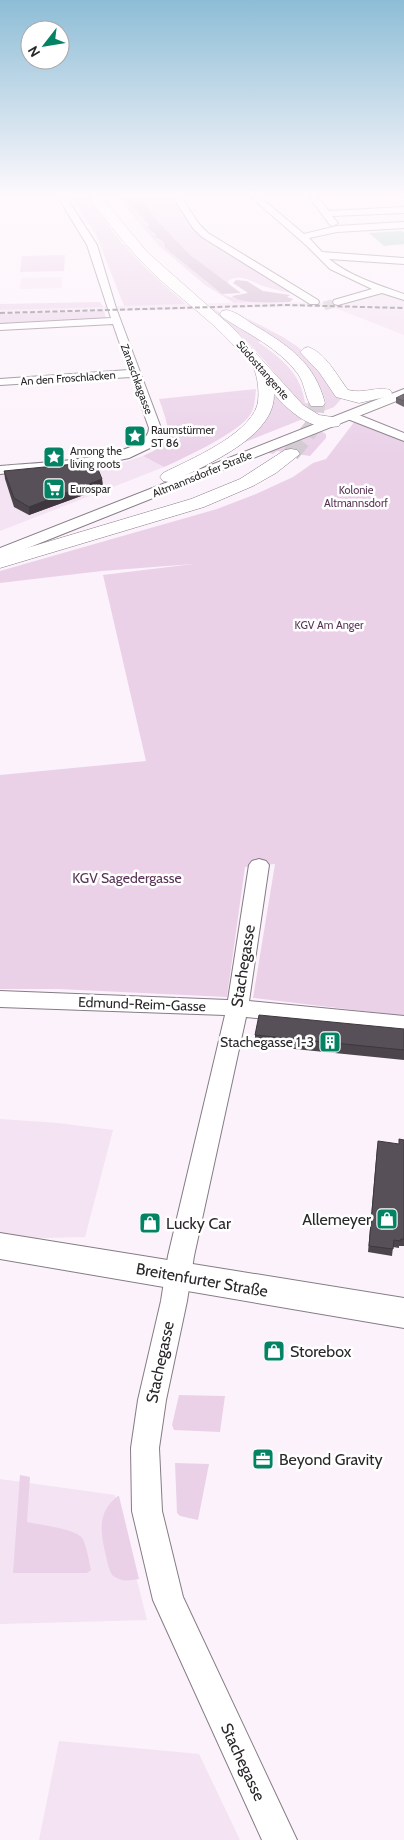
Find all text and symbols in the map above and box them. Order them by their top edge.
north arrow [20,20,70,70]
text: N [24,43,44,61]
street label: Südosttangente [233,337,293,403]
street label: Zanaschkagasse [118,342,156,416]
street label: An den Froschlacken [20,368,116,388]
place label: Raumstürmer ST 86 [151,423,215,450]
place icon: Raumstürmer ST 86 [123,424,147,448]
place label: Among the living roots [70,444,122,471]
place icon: Among the living roots [42,445,66,469]
street label: Altmannsdorfer Straße [150,448,254,500]
supermarket icon: Eurospar [42,477,66,501]
place label: Eurospar [70,482,111,496]
park label: Kolonie Altmannsdorf [324,483,388,510]
park label: KGV Am Anger [295,618,364,632]
park label: KGV Sagedergasse [72,869,182,887]
street label: Stachegasse [227,923,259,1009]
street label: Edmund-Reim-Gasse [78,993,206,1015]
building icon: Stachegasse 1-3 [318,1030,342,1054]
place label: Stachegasse 1-3 [220,1033,314,1051]
shop icon: Allemeyer [375,1207,399,1231]
place label: Allemeyer [302,1210,372,1229]
shop icon: Lucky Car [138,1211,162,1235]
place label: Lucky Car [166,1214,232,1233]
street label: Breitenfurter Straße [135,1259,269,1301]
street label: Stachegasse [142,1319,178,1405]
shop icon: Storebox [262,1339,286,1363]
place label: Storebox [290,1342,352,1361]
office icon: Beyond Gravity [251,1447,275,1471]
place label: Beyond Gravity [279,1450,383,1469]
street label: Stachegasse [217,1720,269,1804]

